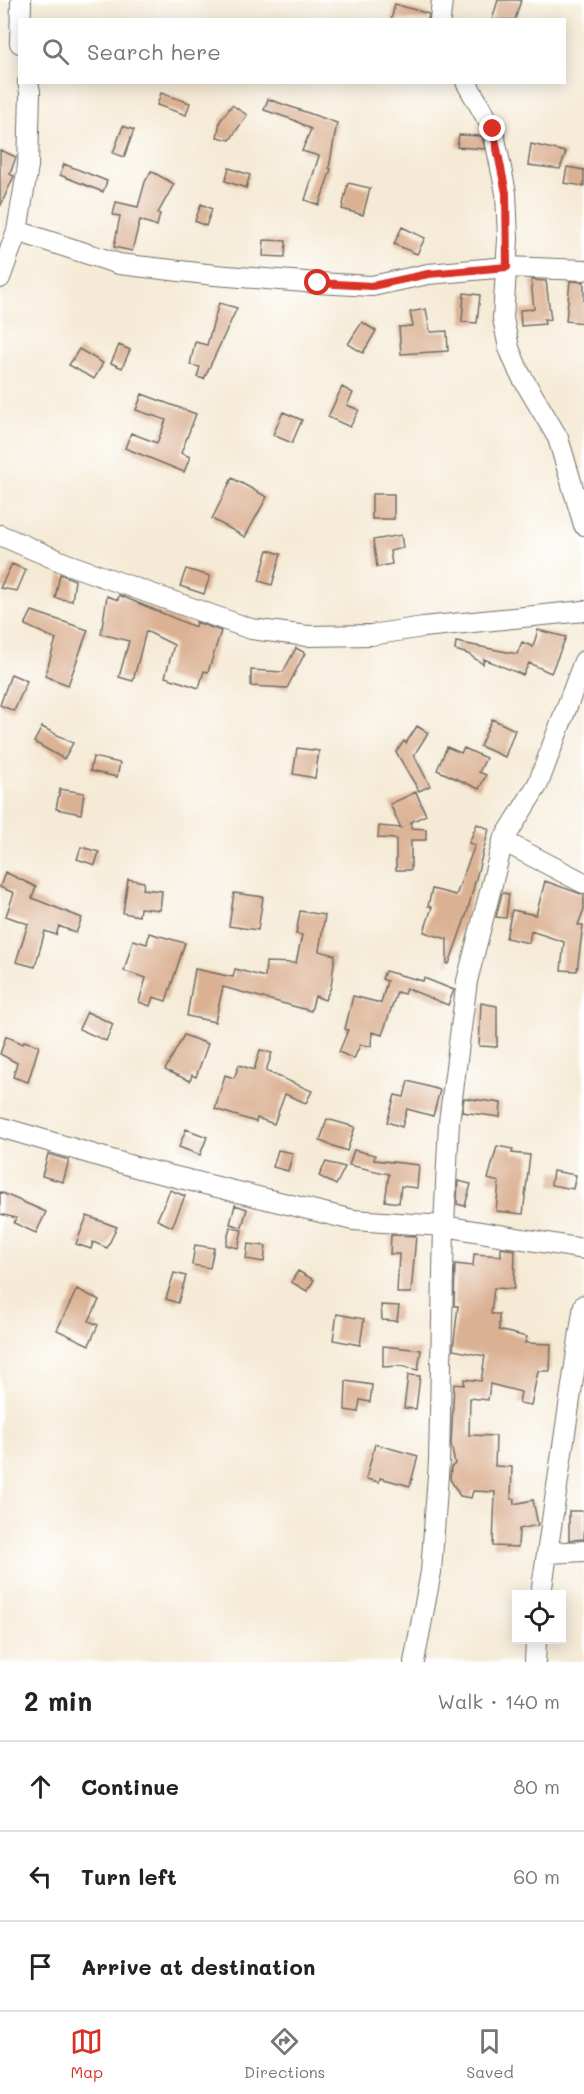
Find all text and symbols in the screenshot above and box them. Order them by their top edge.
search box [18,18,566,84]
icon: search [39,35,72,68]
text: Search here [87,37,221,66]
route end [479,115,505,141]
route start [304,269,330,295]
map controls [512,1590,566,1644]
button: locate [512,1590,566,1644]
text: 2 min [24,1684,92,1718]
text: Walk · 140 m [437,1688,560,1714]
icon: ahead [24,1770,57,1803]
text: Continue [81,1772,179,1801]
text: 80 m [513,1773,560,1799]
icon: left [24,1860,57,1893]
text: Turn left [81,1862,177,1891]
text: 60 m [513,1863,560,1889]
icon: arrive [24,1950,57,1983]
text: Arrive at destination [81,1952,316,1981]
tab: Map [70,2025,103,2082]
tab: Directions [244,2025,325,2082]
tab: Saved [466,2025,514,2082]

